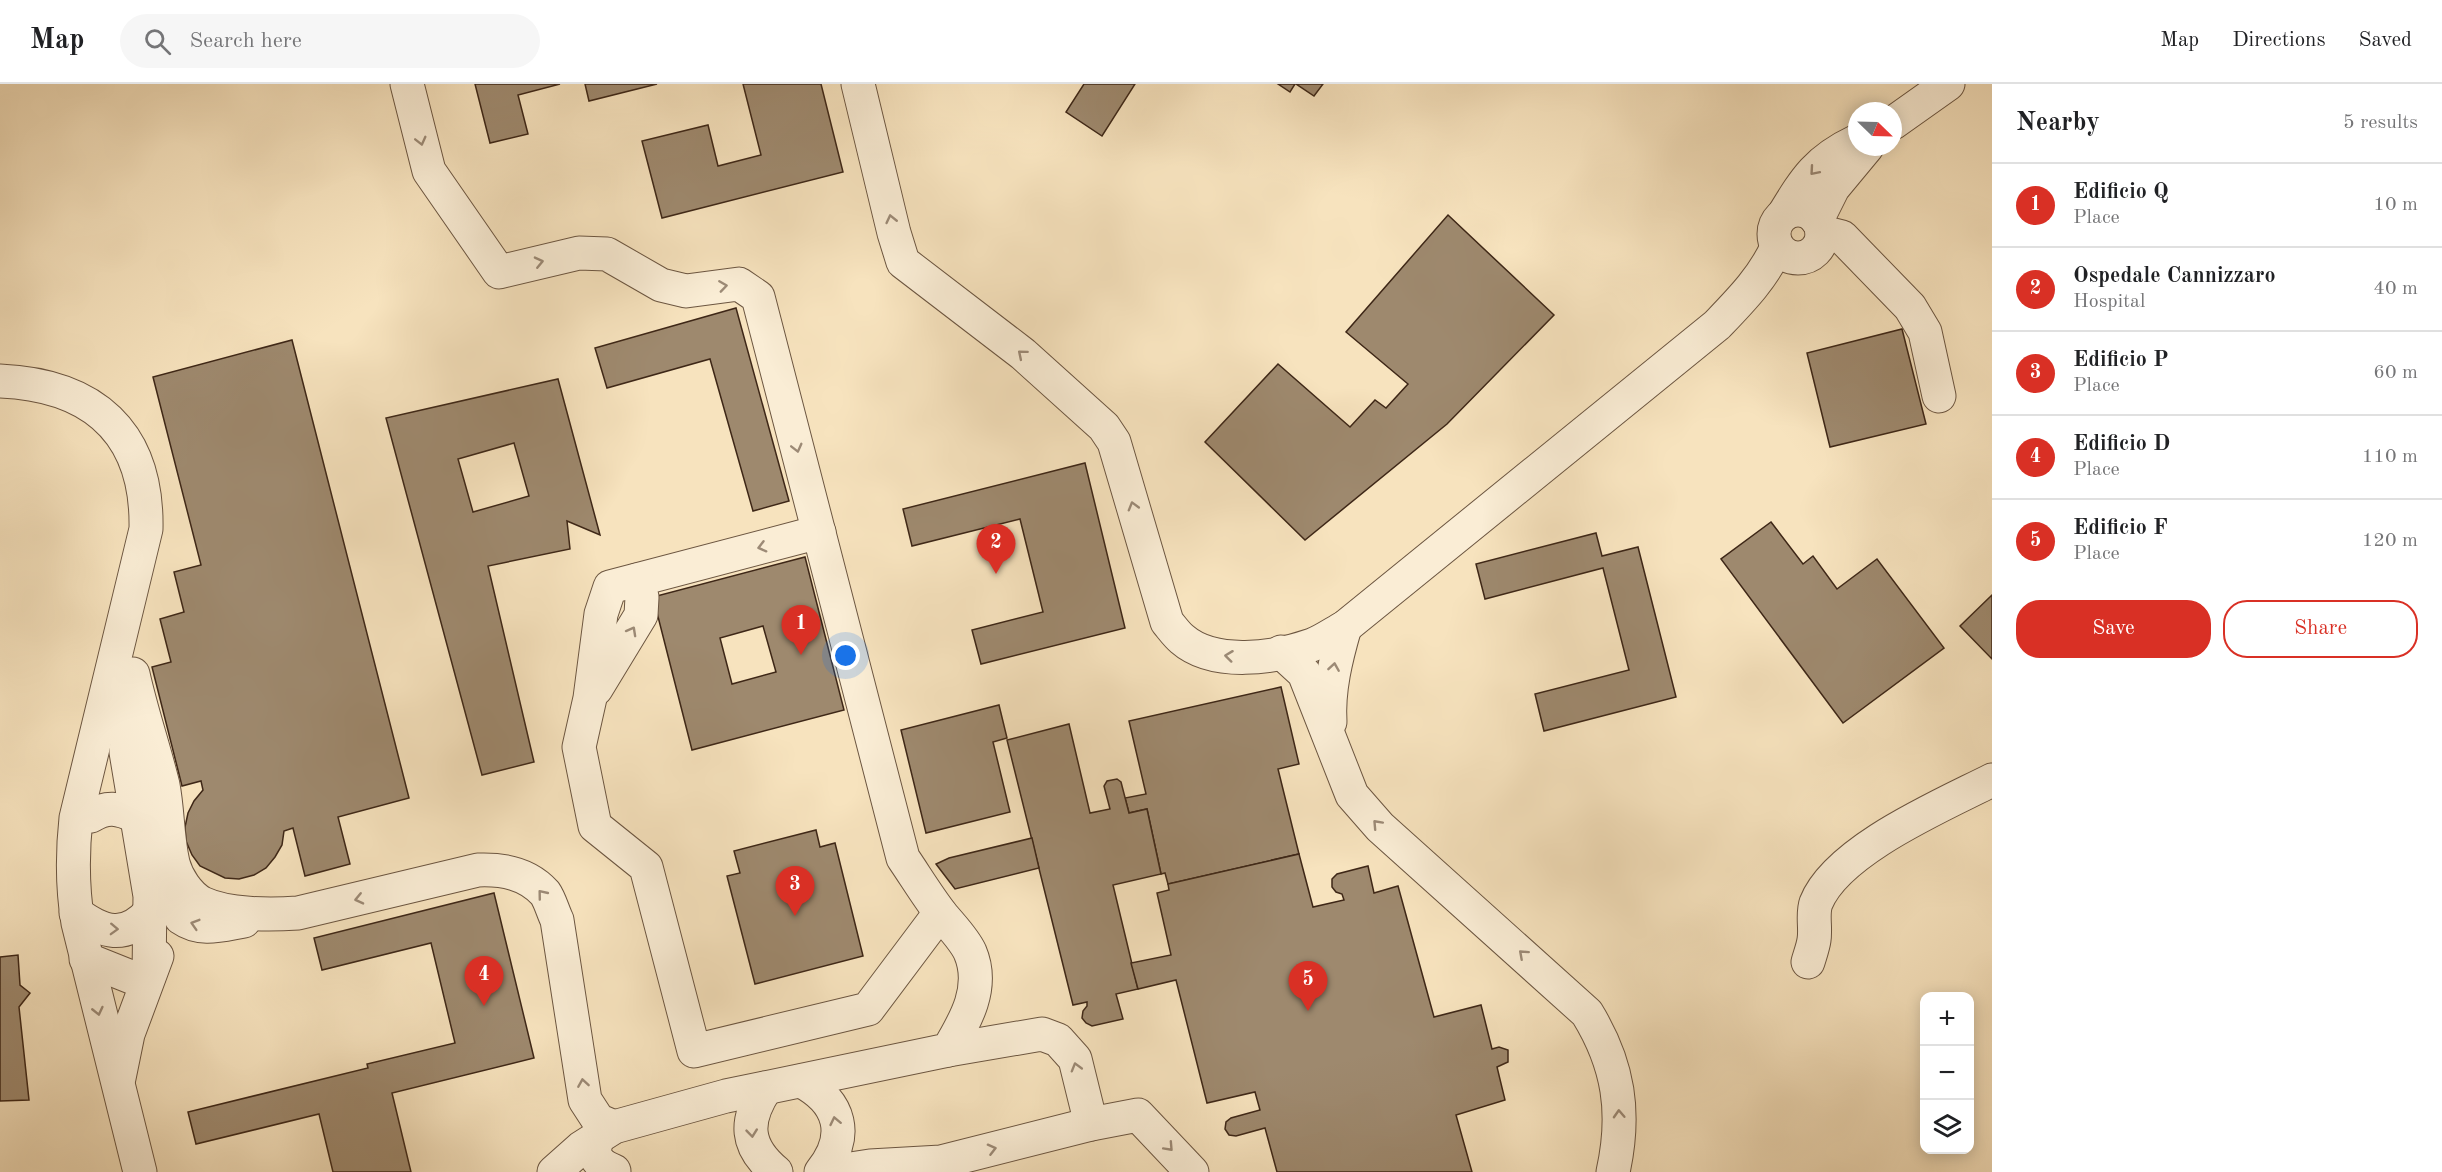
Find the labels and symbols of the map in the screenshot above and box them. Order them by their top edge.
north arrow [1848,102,1902,156]
one-way arrow [414,136,427,146]
one-way arrow [1810,164,1821,175]
one-way arrow [885,214,898,224]
one-way arrow [534,257,544,270]
one-way arrow [718,280,728,292]
one-way arrow [1018,351,1029,362]
one-way arrow [790,443,803,453]
one-way arrow [1128,501,1140,512]
pin: 2 [976,524,1016,574]
one-way arrow [757,539,767,552]
pin: 1 [782,606,820,655]
one-way arrow [625,626,636,637]
your location [831,641,860,670]
one-way arrow [1225,651,1234,663]
one-way arrow [1328,663,1340,672]
one-way arrow [1373,820,1384,831]
pin: 3 [776,866,814,916]
one-way arrow [539,890,550,901]
one-way arrow [355,891,365,904]
one-way arrow [190,919,201,931]
one-way arrow [109,923,118,935]
one-way arrow [1519,950,1529,961]
pin: 4 [464,956,504,1006]
pin: 5 [1288,962,1328,1011]
one-way arrow [91,1005,104,1015]
one-way arrow [1071,1062,1084,1072]
one-way arrow [577,1078,589,1088]
one-way arrow [1612,1110,1625,1119]
one-way arrow [829,1116,842,1126]
one-way arrow [745,1128,758,1137]
one-way arrow [1161,1140,1172,1151]
one-way arrow [987,1143,997,1156]

